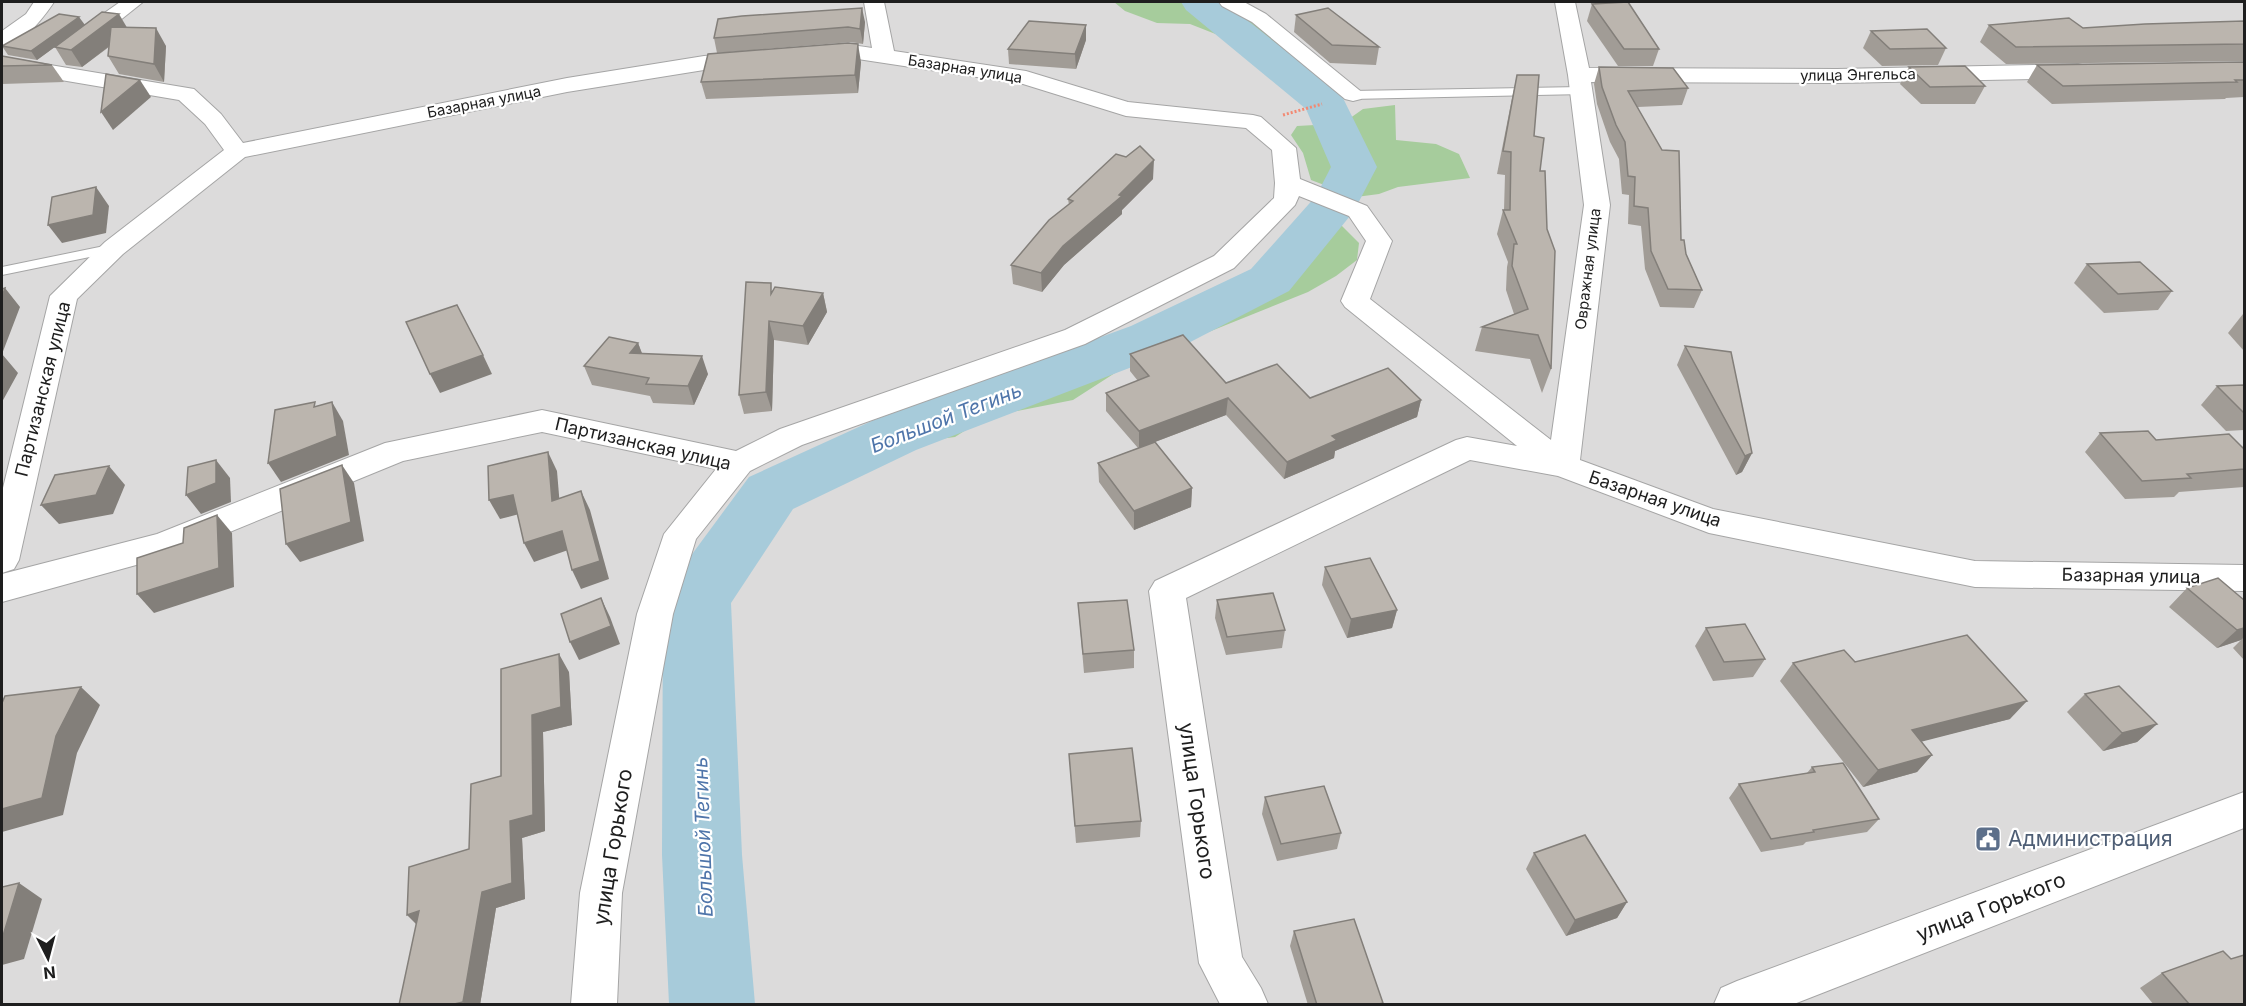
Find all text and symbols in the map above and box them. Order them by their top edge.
street label: Базарная улица [907,50,1024,87]
street label: улица Энгельса [1800,64,1916,85]
street label: Базарная улица [425,81,542,122]
street label: Овражная улица [1571,207,1604,331]
street label: Партизанская улица [11,299,74,479]
water label: Большой Тегинь [867,378,1025,458]
street label: Партизанская улица [553,413,733,474]
street label: Базарная улица [1586,466,1724,531]
street label: Базарная улица [2061,564,2201,587]
street label: улица Горького [1174,721,1221,881]
water label: Большой Тегинь [688,756,718,918]
street label: улица Горького [588,767,637,927]
public building icon: Администрация [1973,824,2003,854]
place label: Администрация [2008,826,2173,851]
street label: улица Горького [1913,867,2069,947]
north arrow [18,928,78,988]
text: N [42,962,57,984]

